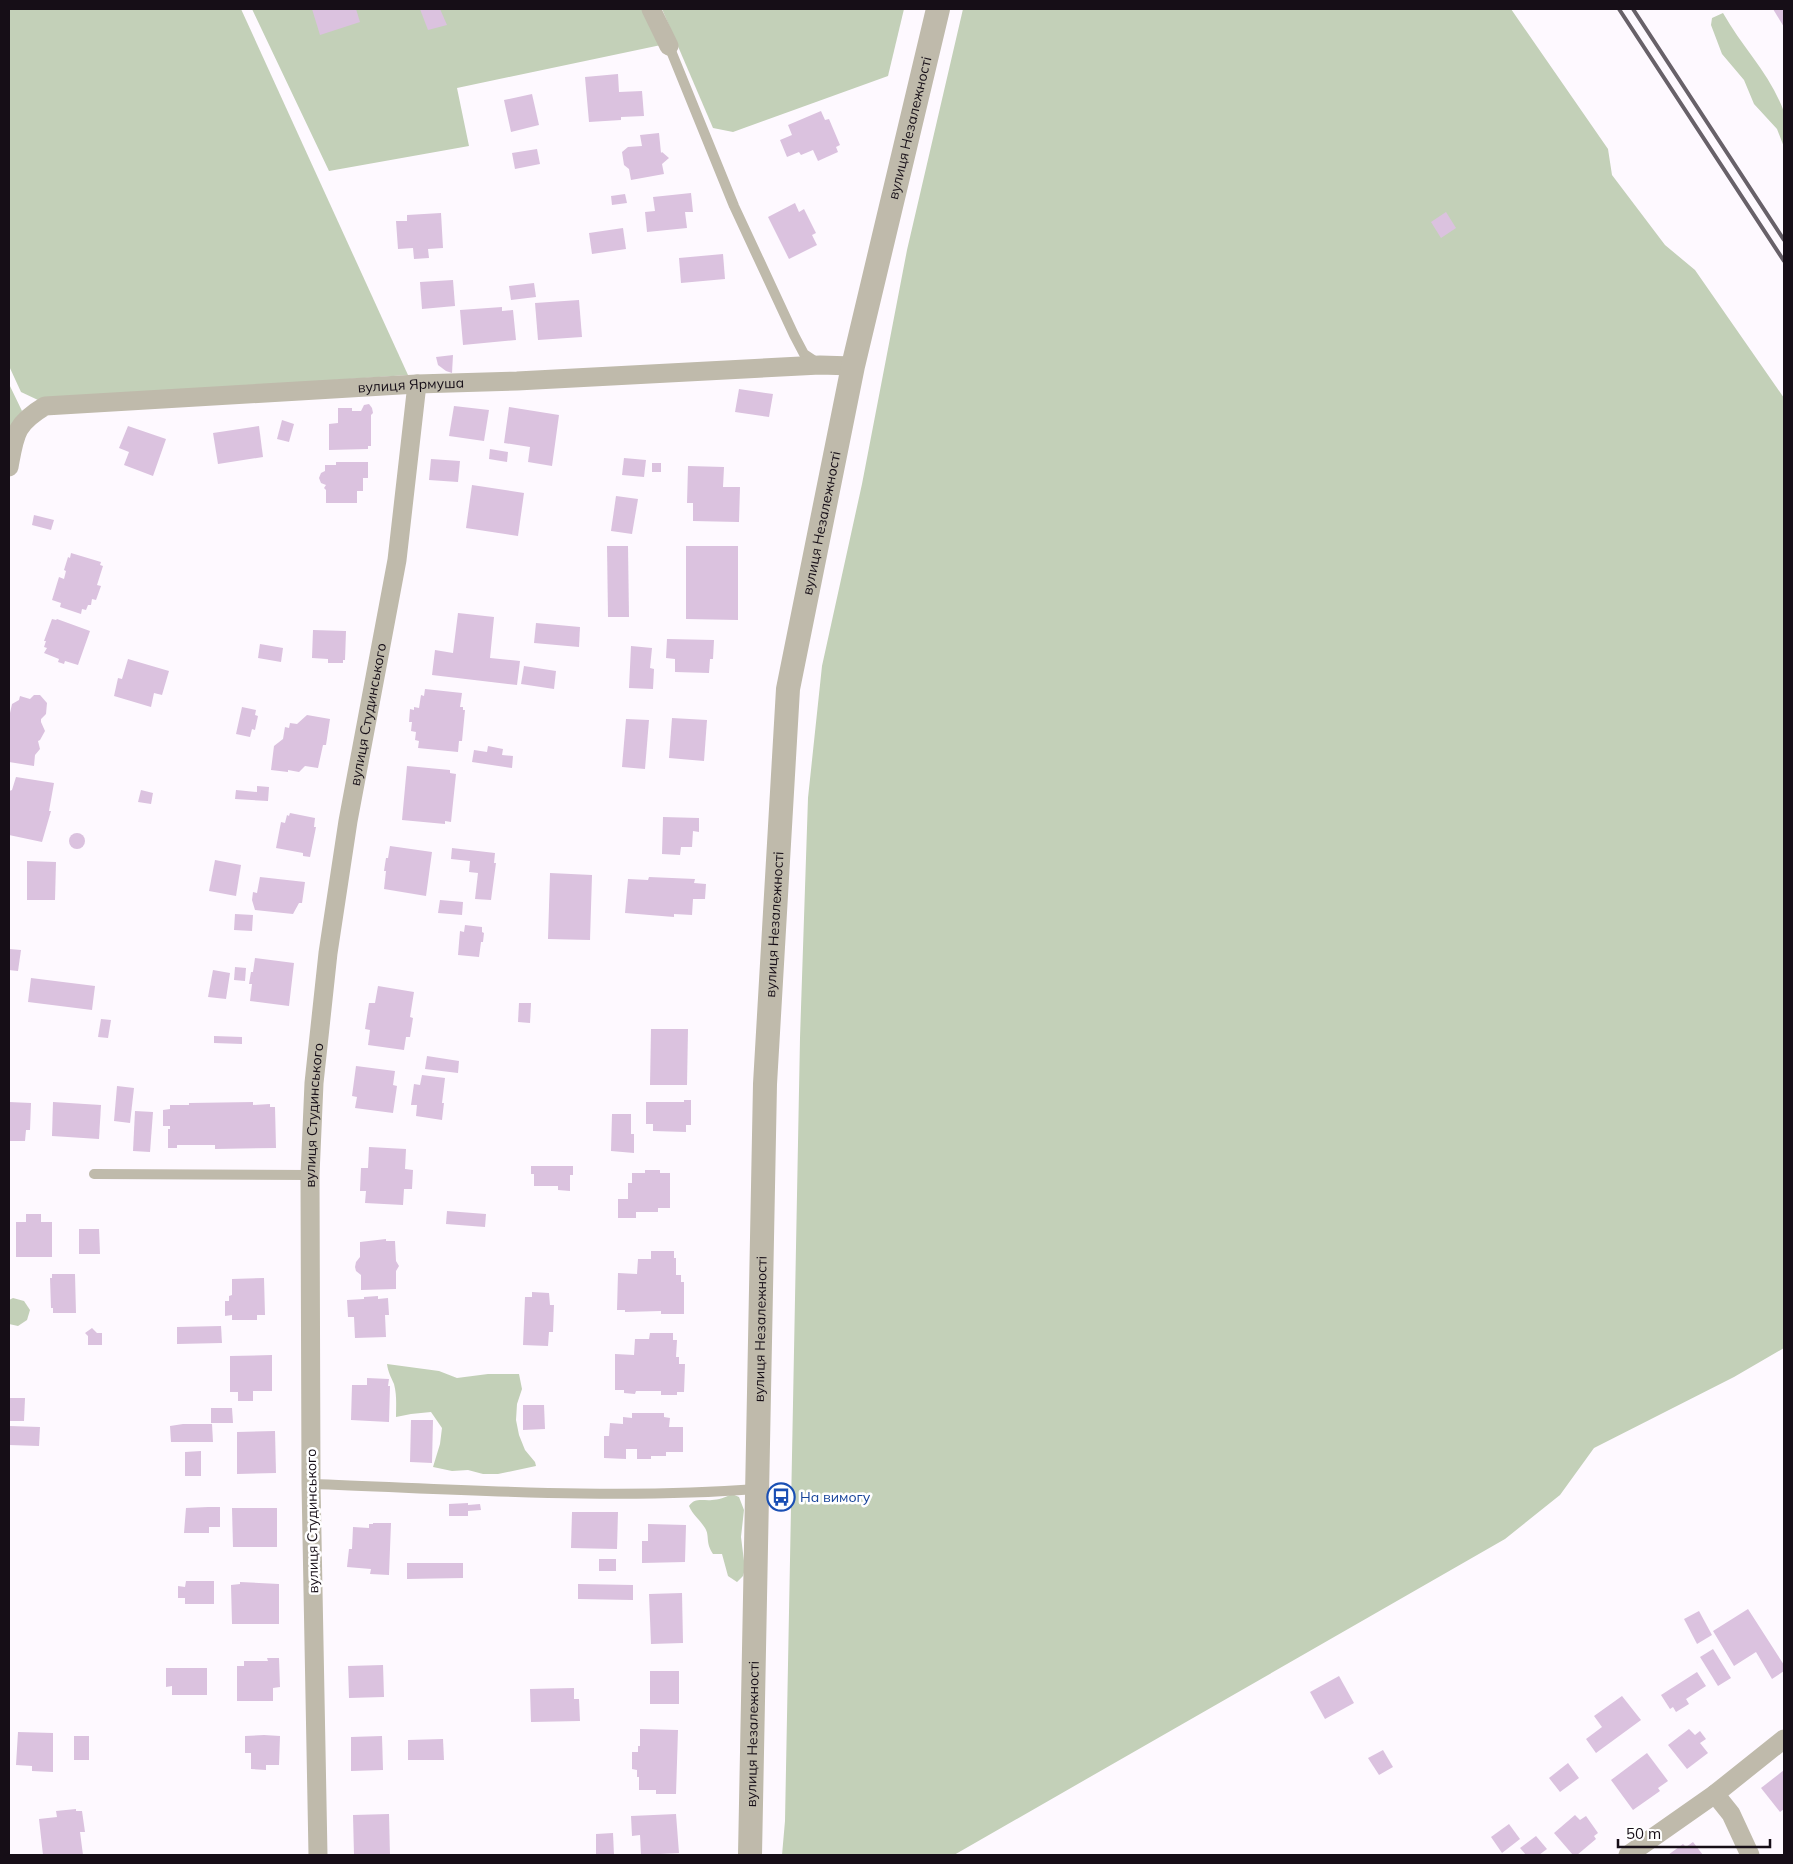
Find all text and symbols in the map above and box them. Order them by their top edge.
street label: вулиця Незалежності [884,55,935,201]
street label: вулиця Ярмуша [357,374,464,396]
street label: вулиця Незалежності [798,450,845,597]
street label: вулиця Студинського [346,641,390,787]
street label: вулиця Незалежності [761,851,788,998]
street label: вулиця Студинського [301,1042,327,1188]
street label: вулиця Незалежності [750,1256,771,1402]
street label: вулиця Студинського [302,1448,322,1594]
bus stop icon: На вимогу [766,1482,796,1512]
place label: На вимогу [800,1488,871,1506]
street label: вулиця Незалежності [742,1661,763,1807]
scale bar [1618,1816,1770,1848]
text: 50 m [1626,1824,1661,1843]

